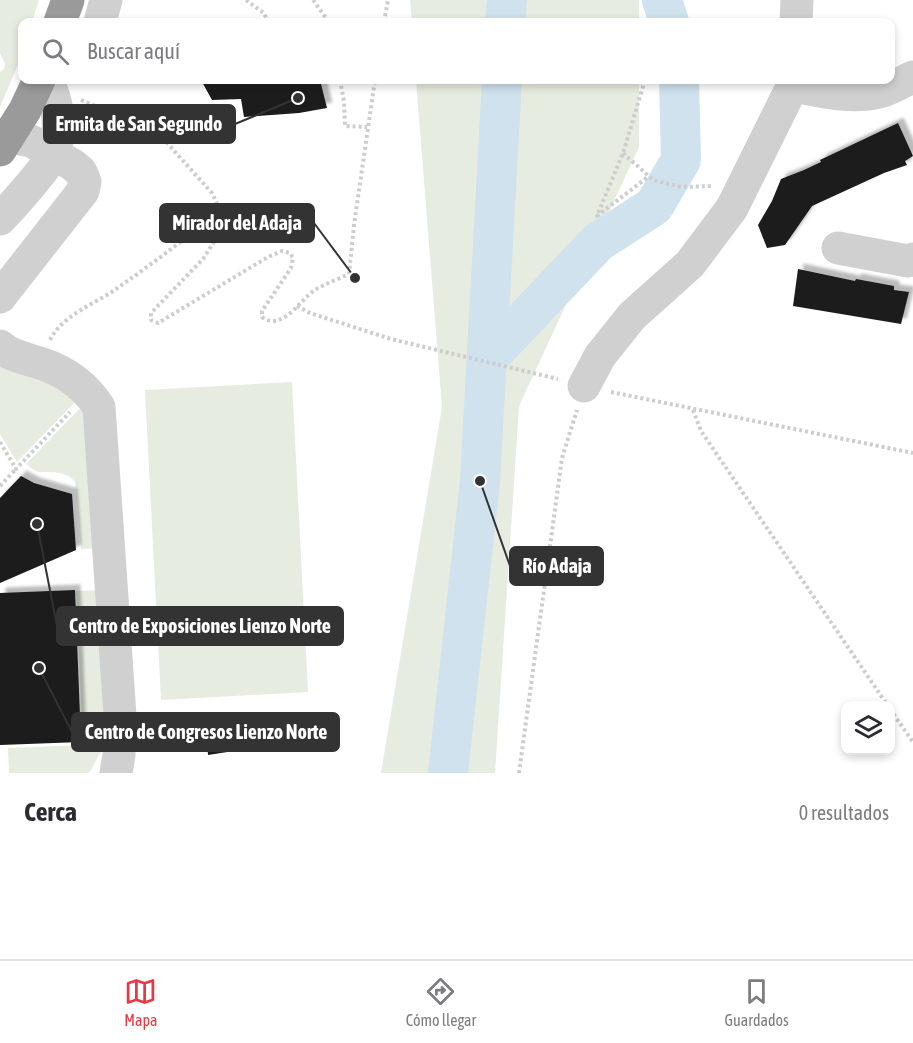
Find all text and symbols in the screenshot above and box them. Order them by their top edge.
search box [18,18,895,84]
icon: search [39,35,72,68]
text: Buscar aquí [87,38,180,64]
callout: Ermita de San Segundo [44,105,235,143]
text: Ermita de San Segundo [56,112,222,135]
callout: Mirador del Adaja [160,204,314,242]
text: Mirador del Adaja [172,211,302,234]
callout: Río Adaja [510,547,603,585]
text: Río Adaja [522,554,592,577]
callout: Centro de Exposiciones Lienzo Norte [57,607,343,645]
text: Centro de Exposiciones Lienzo Norte [69,614,331,637]
map controls [841,701,895,755]
button: layers [841,701,895,755]
callout: Centro de Congresos Lienzo Norte [72,713,339,751]
text: Centro de Congresos Lienzo Norte [85,720,327,743]
text: Cerca [24,797,77,827]
text: 0 resultados [799,801,889,824]
tab: Mapa [124,975,157,1029]
tab: Cómo llegar [406,975,476,1029]
tab: Guardados [725,975,789,1029]

